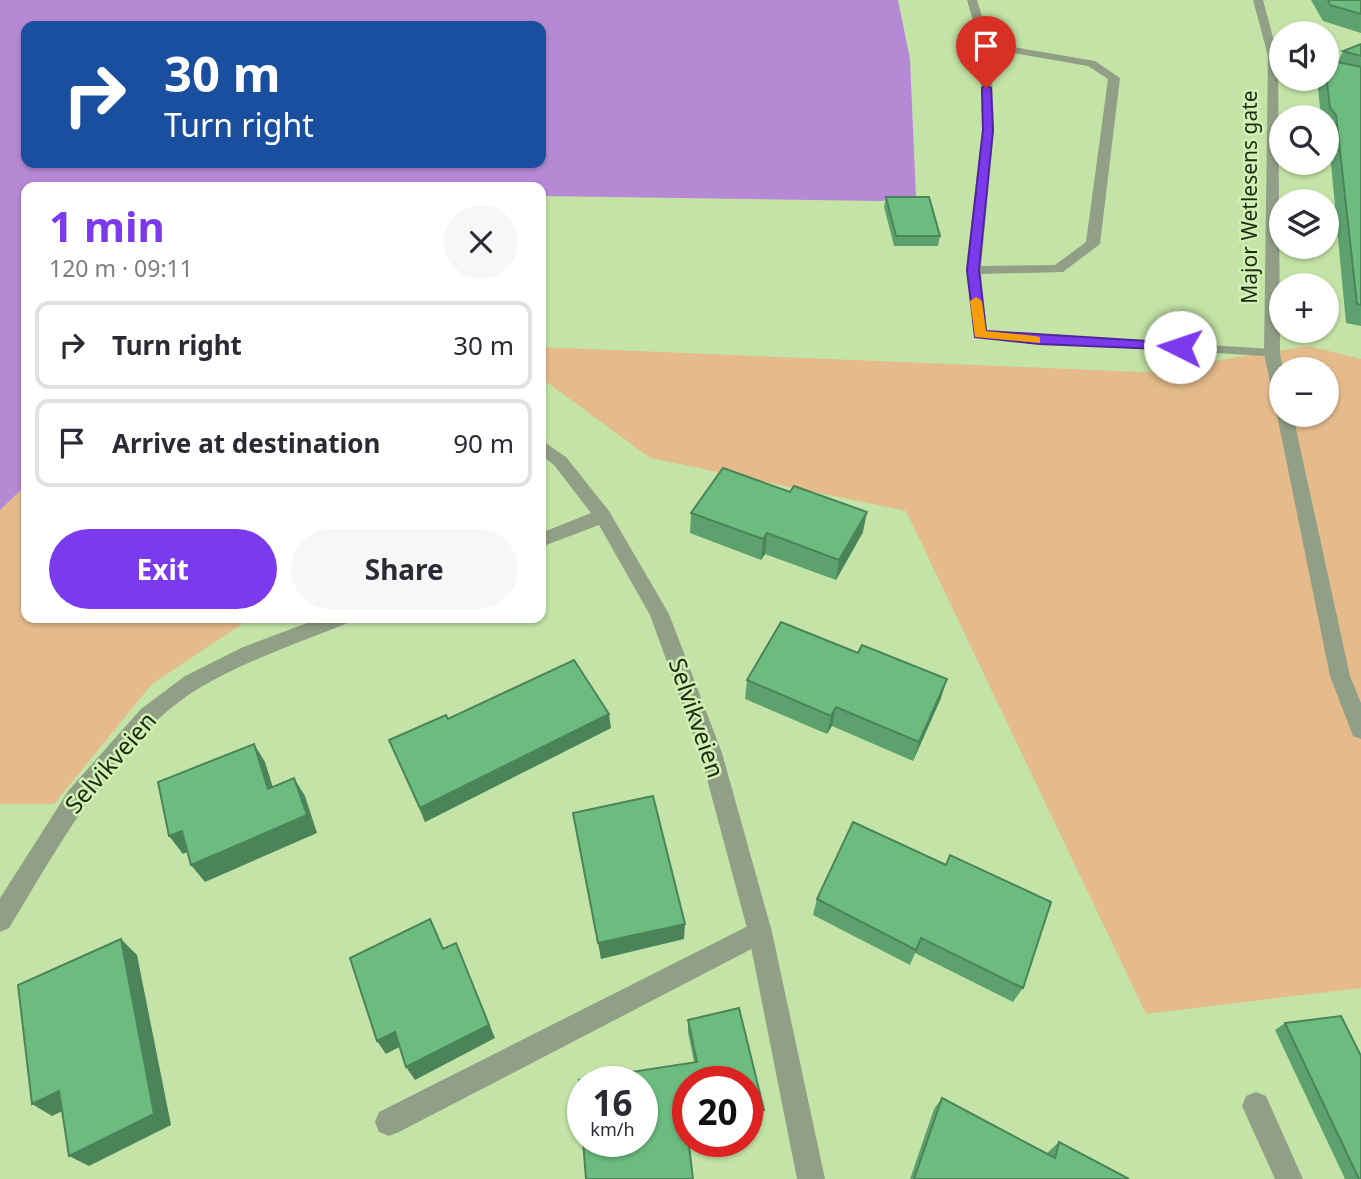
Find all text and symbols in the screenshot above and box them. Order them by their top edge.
pin [956,16,1016,88]
map controls [1269,21,1339,427]
button: sound [1269,21,1339,91]
icon: arrive [967,27,1005,65]
text: 30 m [164,40,281,106]
icon: right [49,49,140,140]
street label: Major Wetlesens gate [1235,90,1263,304]
text: Turn right [164,103,314,146]
button: search [1269,105,1339,175]
button: layers [1269,189,1339,259]
text: 1 min [49,197,165,254]
button: close [444,205,518,279]
text: 120 m · 09:11 [49,252,193,284]
button: + [1269,273,1339,343]
position arrow [1143,310,1217,384]
icon: right [53,326,91,364]
text: Turn right [112,327,242,363]
text: 30 m [453,327,514,363]
button: − [1269,357,1339,427]
icon: arrive [53,424,91,462]
text: Arrive at destination [112,425,381,461]
text: 90 m [453,425,514,461]
button: Exit [49,529,277,609]
button: Share [291,529,518,609]
street label: Selvikveien [662,653,733,782]
street label: Selvikveien [57,704,163,820]
speed limit sign: 20 [672,1066,763,1157]
text: 16 [592,1079,633,1126]
text: km/h [590,1117,635,1141]

